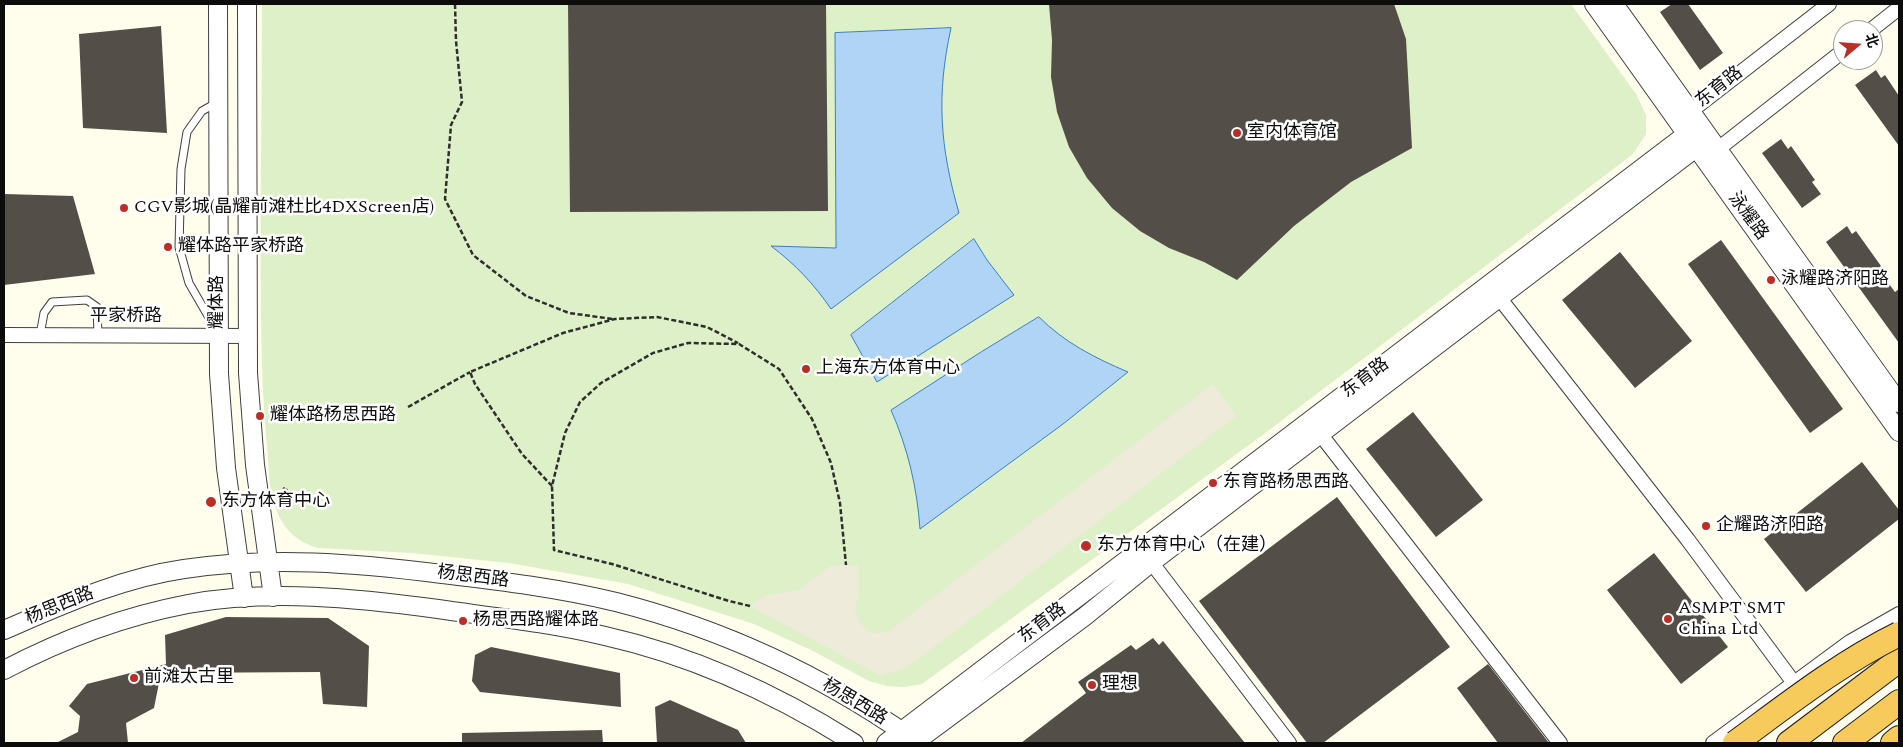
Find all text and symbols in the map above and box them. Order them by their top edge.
north arrow [1833,20,1883,70]
text: 北 [1860,31,1884,50]
street label: 东育路 [1692,63,1748,113]
place label: 室内体育馆 [1247,122,1337,144]
marker: 室内体育馆 [1231,127,1243,139]
street label: 泳耀路 [1722,189,1772,245]
place label: CGV影城(晶耀前滩杜比4DXScreen店) [134,197,434,219]
marker: CGV影城(晶耀前滩杜比4DXScreen店) [118,202,130,214]
place label: 耀体路平家桥路 [178,236,304,258]
marker: 耀体路平家桥路 [162,241,174,253]
place label: 泳耀路济阳路 [1781,269,1889,291]
marker: 泳耀路济阳路 [1765,274,1777,286]
street label: 耀体路 [207,275,229,329]
street label: 平家桥路 [90,306,162,328]
street label: 东育路 [1338,354,1394,404]
place label: 上海东方体育中心 [816,358,960,380]
marker: 上海东方体育中心 [800,363,812,375]
place label: 耀体路杨思西路 [270,405,396,427]
marker: 耀体路杨思西路 [254,410,266,422]
place label: 东育路杨思西路 [1223,472,1349,494]
marker: 东育路杨思西路 [1207,477,1219,489]
place label: 东方体育中心 [222,491,330,513]
marker: 东方体育中心 [204,495,218,509]
place label: 企耀路济阳路 [1716,515,1824,537]
marker: 企耀路济阳路 [1700,520,1712,532]
place label: 东方体育中心（在建） [1097,535,1277,557]
marker: 东方体育中心（在建） [1079,539,1093,553]
street label: 杨思西路 [436,563,510,593]
street label: 杨思西路 [23,584,97,630]
place label: ASMPT SMT China Ltd [1678,598,1785,640]
street label: 东育路 [1015,599,1071,649]
place label: 杨思西路耀体路 [473,610,599,632]
marker: ASMPT SMT China Ltd [1662,613,1674,625]
marker: 杨思西路耀体路 [457,615,469,627]
place label: 前滩太古里 [144,667,234,689]
marker: 前滩太古里 [128,672,140,684]
place label: 理想 [1102,674,1138,696]
street label: 杨思西路 [818,675,890,731]
marker: 理想 [1086,679,1098,691]

